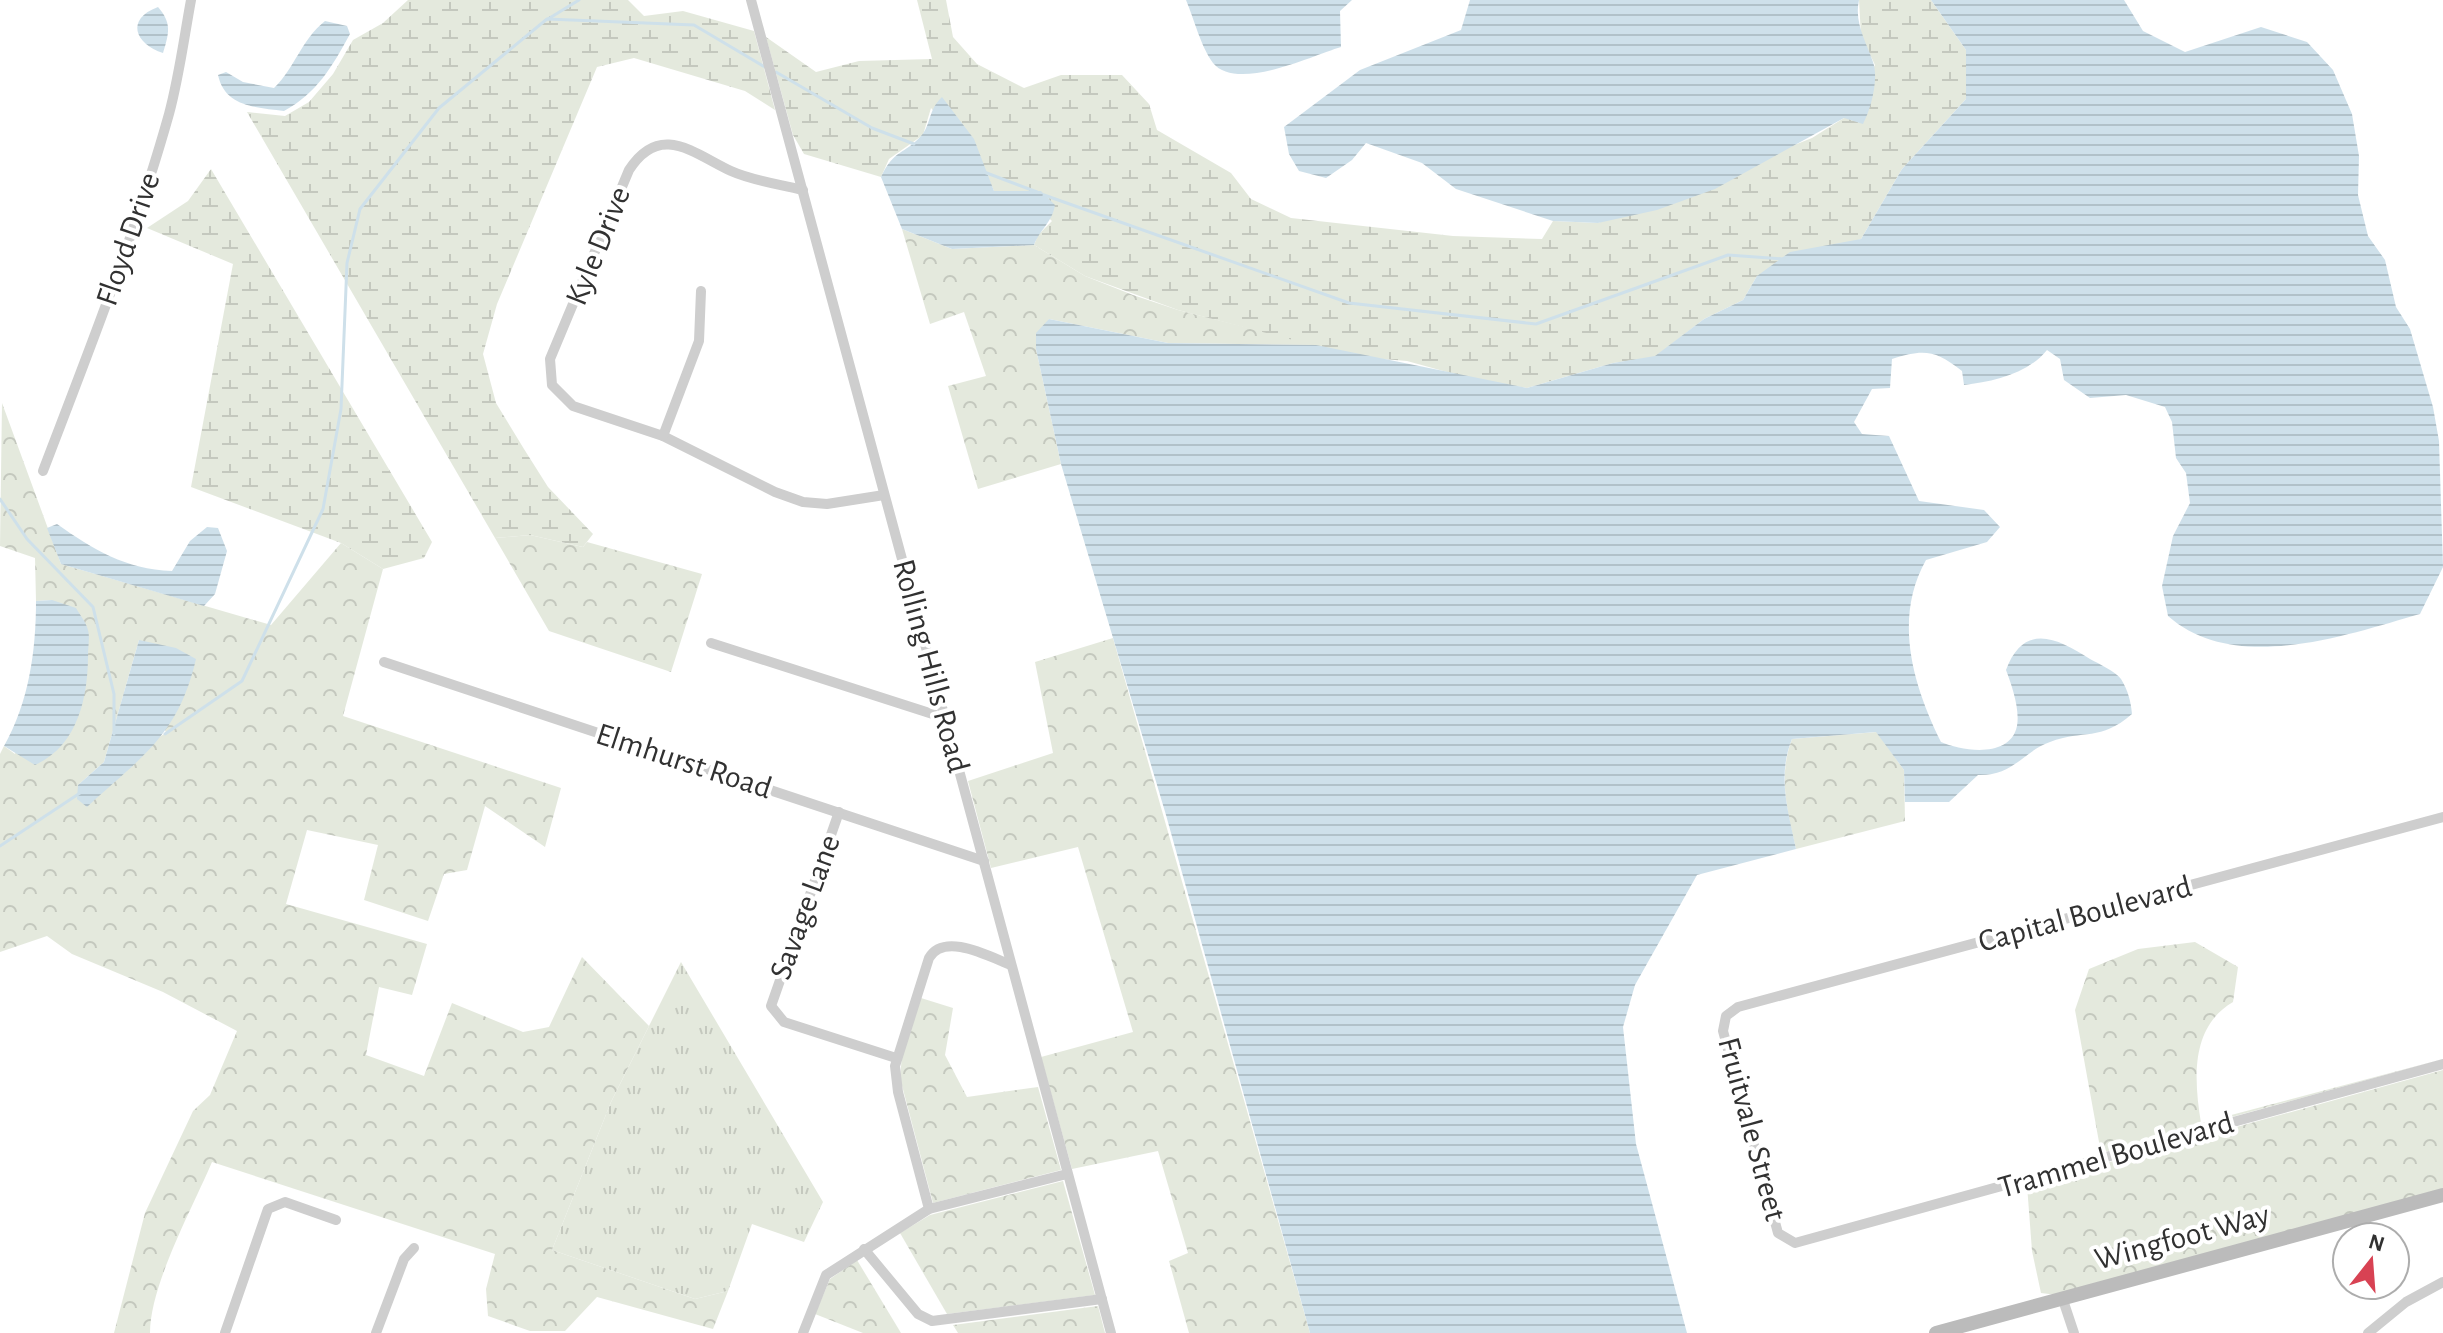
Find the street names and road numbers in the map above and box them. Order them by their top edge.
street label: Floyd Drive [90,168,166,310]
street label: Kyle Drive [560,182,636,310]
street label: Rolling Hills Road [887,556,975,776]
street label: Elmhurst Road [592,718,776,804]
street label: Savage Lane [764,830,846,984]
street label: Capital Boulevard [1975,870,2195,958]
street label: Fruitvale Street [1712,1034,1792,1224]
street label: Trammel Boulevard [1995,1106,2237,1204]
street label: Wingfoot Way [2091,1198,2273,1276]

